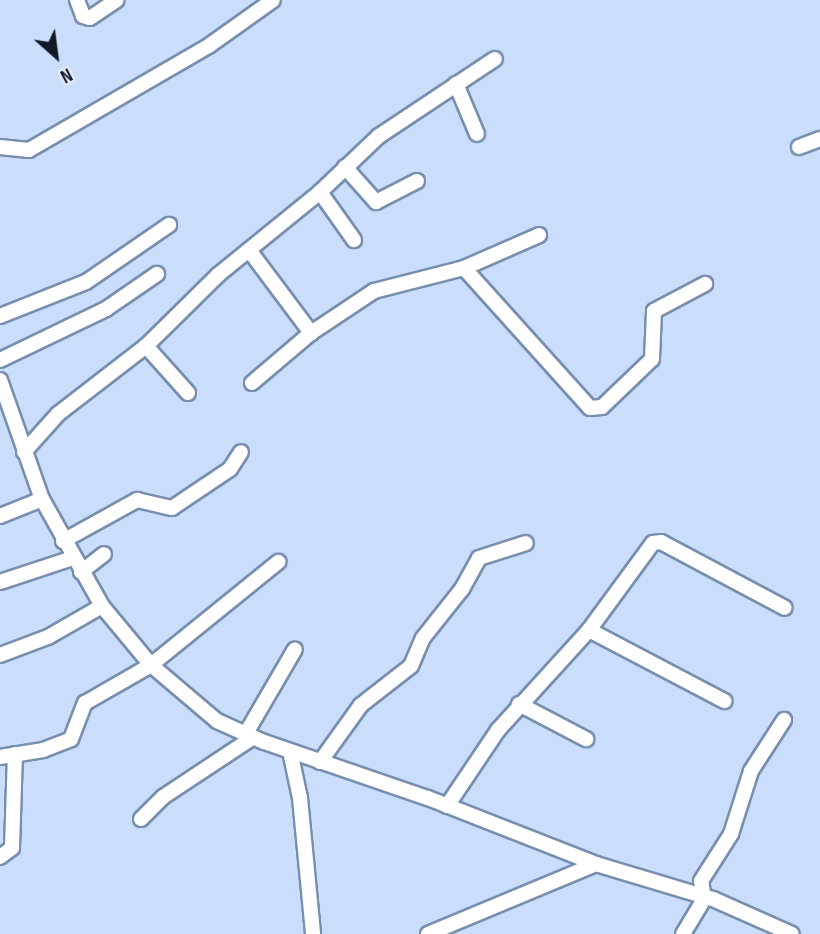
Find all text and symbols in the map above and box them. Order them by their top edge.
north arrow [21,21,91,91]
text: N [56,62,76,88]

